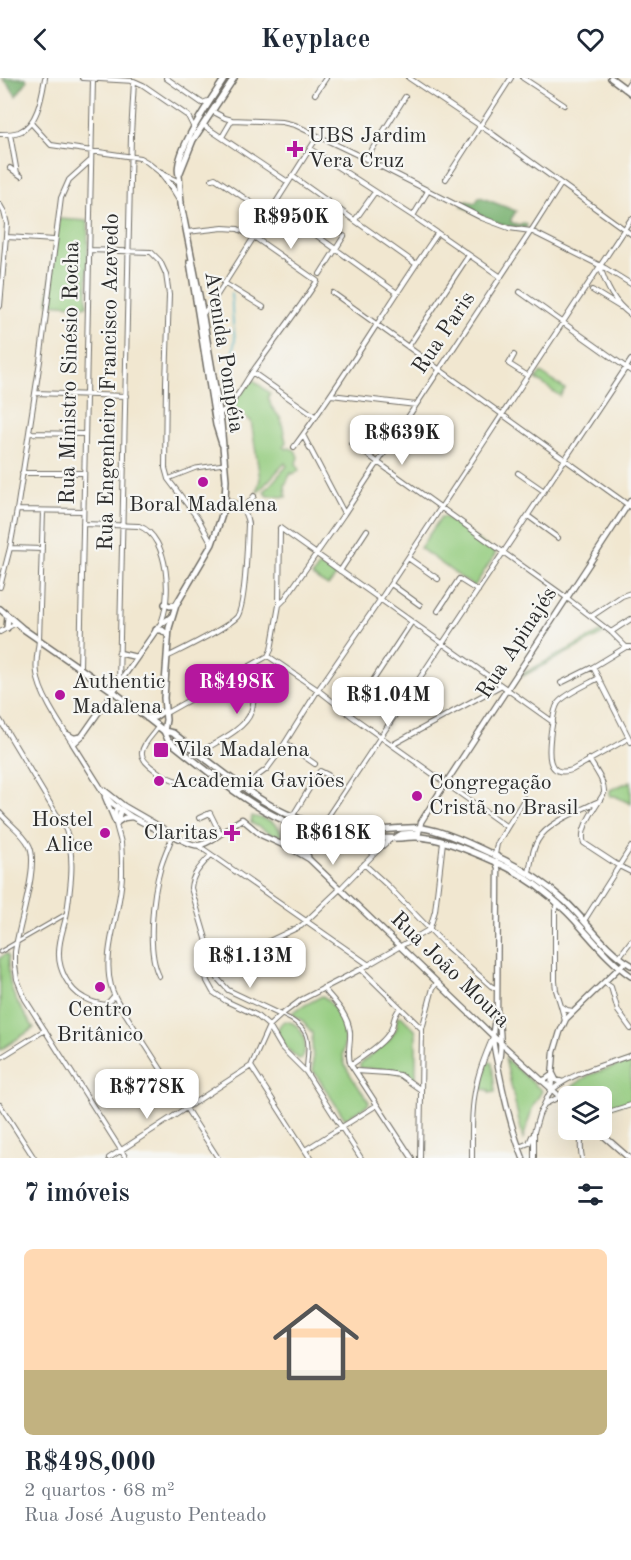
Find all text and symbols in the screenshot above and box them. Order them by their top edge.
icon: back [24,23,57,56]
icon: heart [574,23,607,56]
text: Keyplace [261,26,370,53]
place label: UBS Jardim Vera Cruz [308,125,427,172]
marker: UBS Jardim Vera Cruz [286,140,304,158]
pin: R$950K [242,199,340,250]
text: R$950K [253,208,329,228]
street label: Rua Engenheiro Francisco Azevedo [95,213,123,551]
street label: Rua Ministro Sinésio Rocha [57,241,83,505]
street label: Avenida Pompéia [200,270,248,434]
street label: Rua Paris [409,288,479,378]
pin: R$639K [353,415,451,466]
text: R$639K [364,424,440,444]
marker: Boral Madalena [196,475,210,489]
place label: Boral Madalena [129,494,277,516]
street label: Rua Apinajés [473,583,561,703]
pin: R$498K [188,664,286,715]
place label: Authentic Madalena [72,671,165,718]
text: R$498K [199,673,275,693]
pin: R$1.04M [333,677,443,728]
text: R$1.04M [346,686,430,706]
marker: Authentic Madalena [53,688,67,702]
place label: Vila Madalena [174,739,310,761]
marker: Vila Madalena [152,741,170,759]
place label: Academia Gaviões [171,770,345,792]
place label: Congregação Cristã no Brasil [429,772,578,819]
marker: Academia Gaviões [152,774,166,788]
marker: Congregação Cristã no Brasil [410,789,424,803]
place label: Hostel Alice [31,809,93,856]
pin: R$618K [284,815,382,866]
place label: Claritas [143,822,218,844]
marker: Claritas [223,824,241,842]
text: R$618K [295,824,371,844]
marker: Hostel Alice [98,826,112,840]
street label: Rua João Moura [386,908,514,1032]
pin: R$1.13M [195,938,305,989]
text: R$1.13M [208,947,292,967]
marker: Centro Britânico [93,980,107,994]
place label: Centro Britânico [56,999,144,1046]
pin: R$778K [98,1069,196,1120]
text: R$778K [109,1078,185,1098]
map controls [558,1086,612,1140]
button: layers [558,1086,612,1140]
icon: filters [574,1178,607,1211]
text: 7 imóveis [24,1181,130,1207]
icon: home [262,1288,370,1396]
text: R$498,000 [24,1450,156,1476]
text: 2 quartos · 68 m² [24,1481,175,1501]
text: Rua José Augusto Penteado [24,1506,266,1526]

